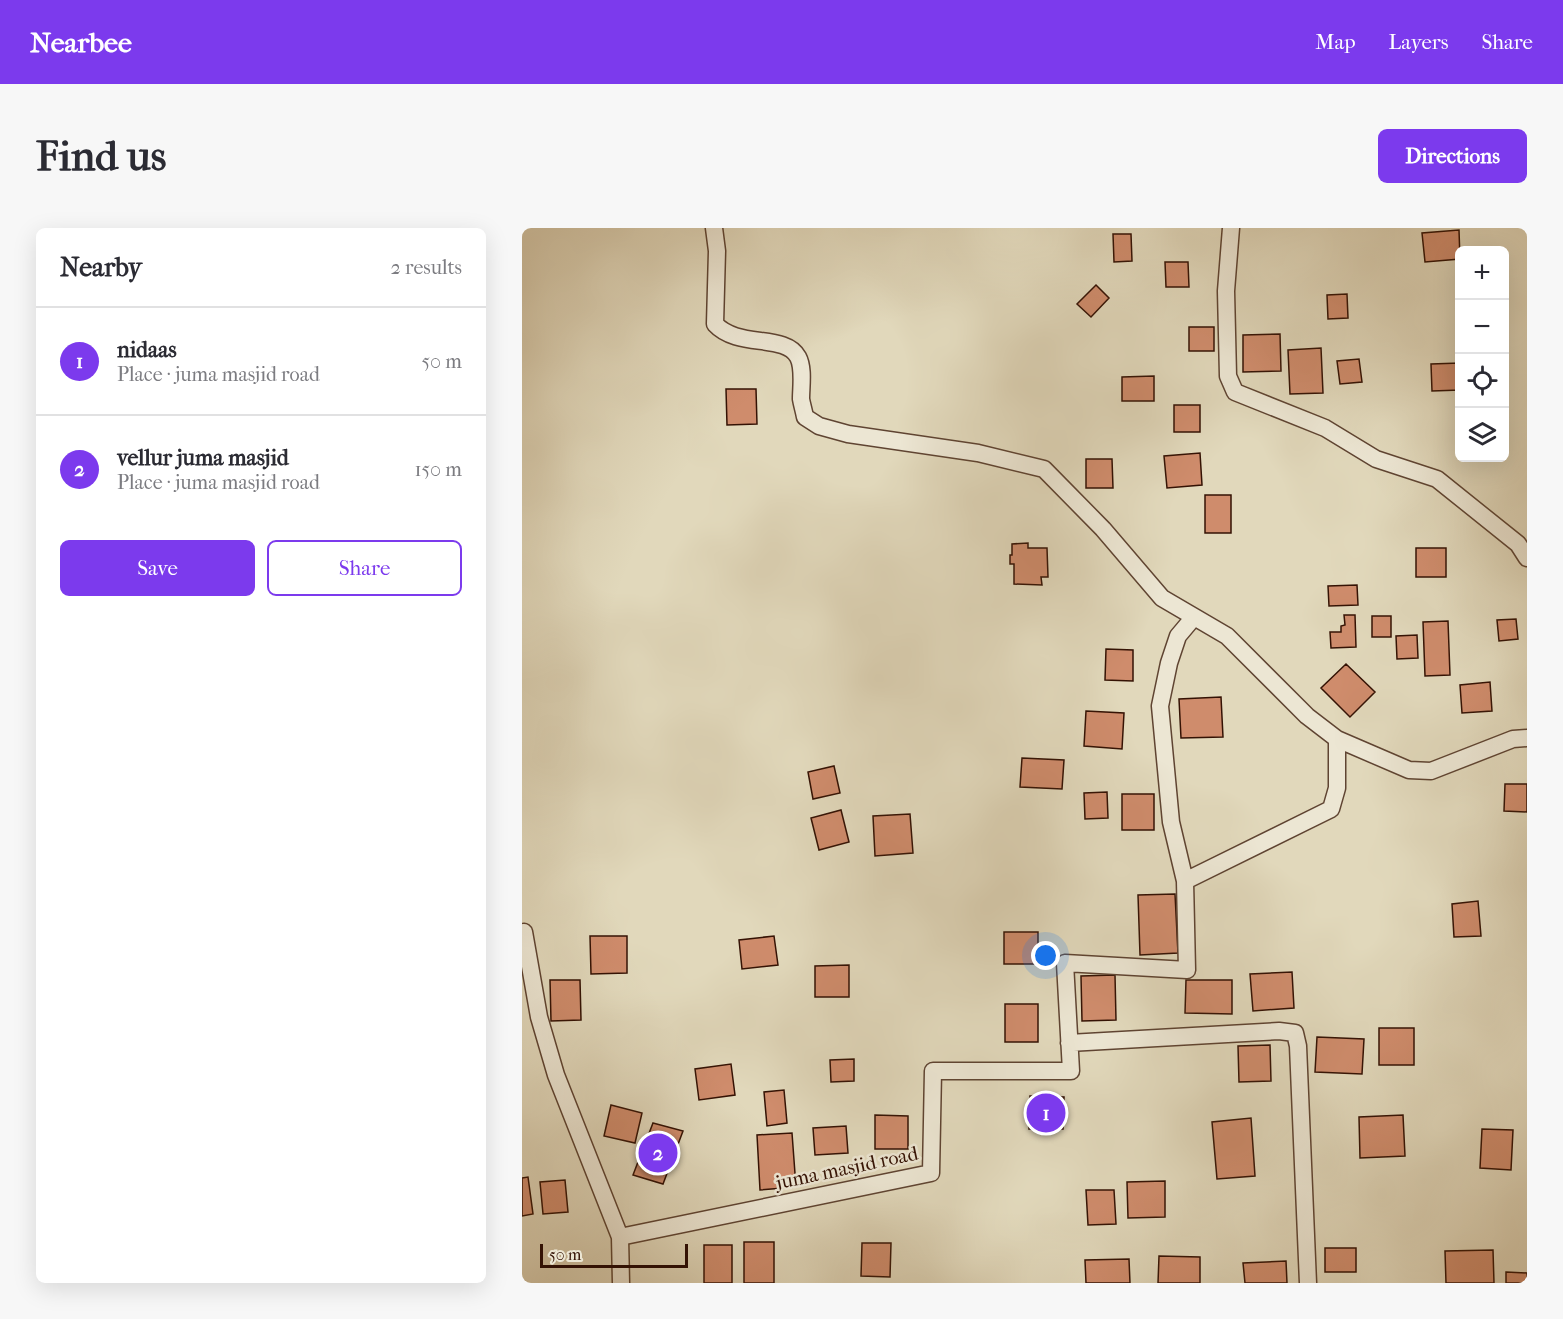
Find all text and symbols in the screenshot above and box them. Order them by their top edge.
text: Nearbee [30,26,132,59]
text: Map [1315,30,1356,54]
text: Layers [1389,30,1448,54]
text: Share [1481,30,1533,54]
button: Directions [1378,129,1527,183]
text: Find us [36,132,166,181]
map controls [1455,246,1509,462]
button: + [1455,246,1509,300]
text: Nearby [60,252,142,283]
text: 2 results [391,256,462,279]
button: − [1455,300,1509,354]
text: nidaas [117,337,177,363]
text: 1 [76,350,83,373]
text: 50 m [421,350,462,373]
button: locate [1455,354,1509,408]
text: Place · juma masjid road [117,363,320,386]
button: layers [1455,408,1509,462]
text: vellur juma masjid [117,445,289,471]
text: 2 [74,458,85,481]
text: 150 m [414,458,462,481]
text: Place · juma masjid road [117,471,320,494]
button: Save [60,540,255,596]
button: Share [267,540,462,596]
your location [1031,941,1060,970]
pin: 1 [1026,1090,1066,1136]
pin: 2 [638,1130,678,1176]
street label: juma masjid road [772,1141,921,1195]
scale bar [540,1241,688,1268]
text: 50 m [549,1245,581,1264]

